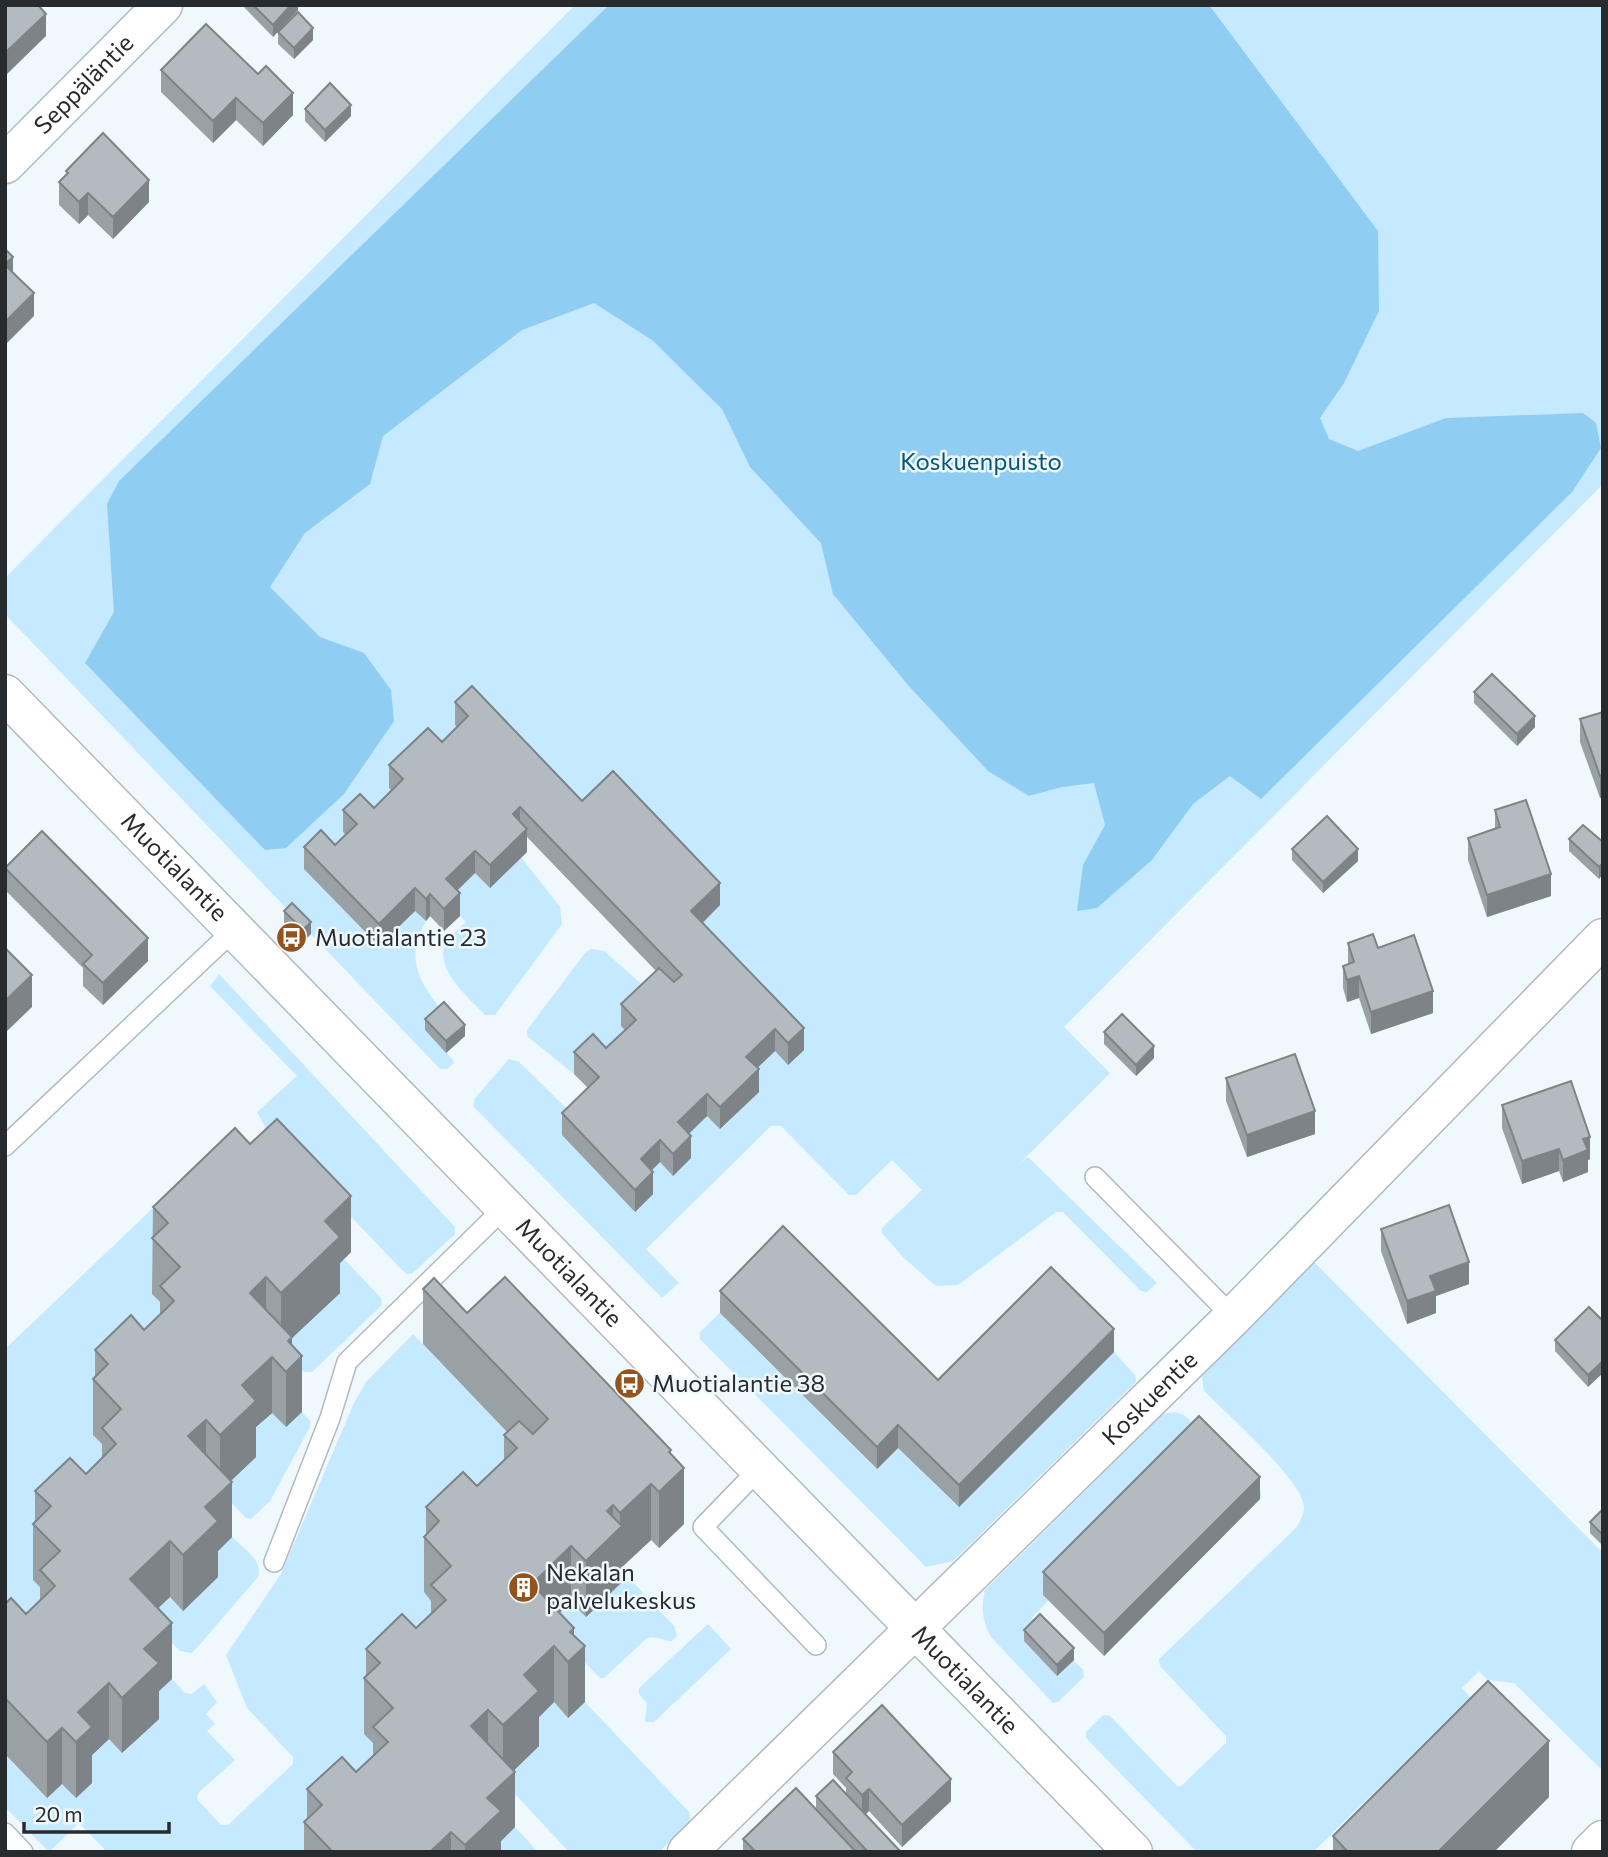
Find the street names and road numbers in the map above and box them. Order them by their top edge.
street label: Seppäläntie [27,28,138,139]
street label: Muotialantie [116,806,235,926]
street label: Muotialantie [511,1211,629,1332]
street label: Koskuentie [1095,1344,1202,1450]
street label: Muotialantie [907,1619,1025,1739]

